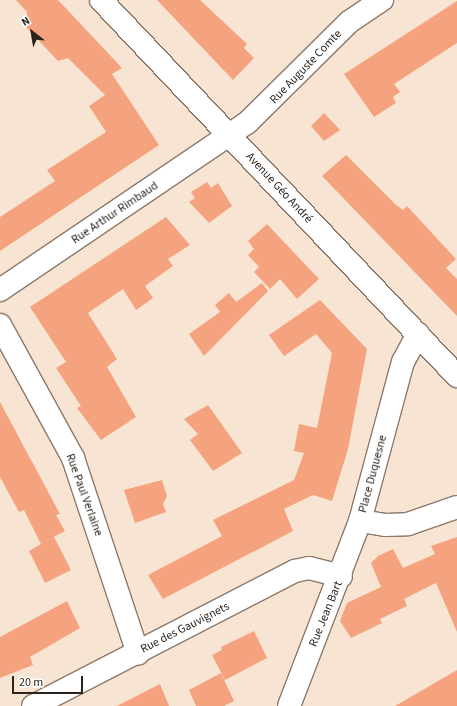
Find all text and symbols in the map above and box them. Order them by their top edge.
north arrow [12,12,52,52]
text: N [19,13,33,30]
street label: Rue Auguste Comte [267,27,345,107]
street label: Avenue Géo André [243,150,315,226]
street label: Rue Arthur Rimbaud [69,179,161,247]
street label: Place Duquesne [356,433,390,515]
street label: Rue Paul Verlaine [62,452,106,538]
street label: Rue Jean Bart [306,579,346,649]
street label: Rue des Gauvignets [138,599,232,657]
scale bar [14,668,85,694]
text: 20 m [19,674,43,691]

